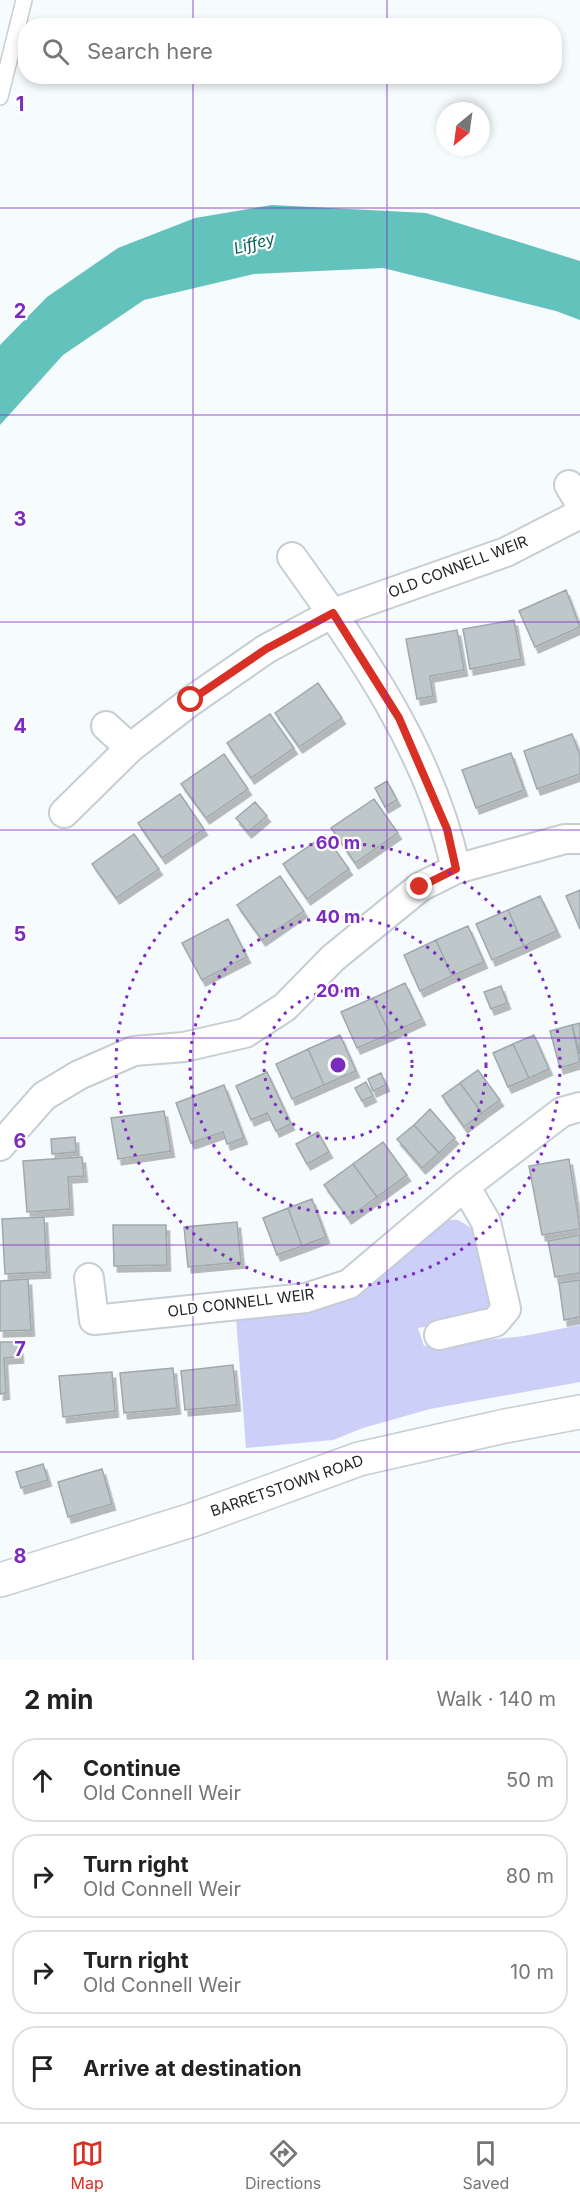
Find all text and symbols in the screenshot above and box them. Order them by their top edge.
search box [18,18,562,84]
icon: search [39,35,72,68]
text: Search here [87,38,213,64]
text: 1 [16,92,24,116]
north arrow [436,102,490,156]
water label: Liffey [231,228,278,258]
text: 2 [14,299,26,323]
text: 3 [14,507,26,531]
street label: OLD CONNELL WEIR [385,531,530,602]
route start [177,686,203,712]
text: 4 [13,714,27,738]
text: 60 m [316,832,360,853]
route end [406,873,432,899]
text: 40 m [316,906,361,927]
text: 5 [14,922,26,946]
text: 20 m [316,980,360,1001]
centre of rings [328,1055,348,1075]
text: 6 [14,1129,27,1153]
street label: OLD CONNELL WEIR [166,1284,316,1321]
text: 7 [14,1337,26,1361]
street label: BARRETSTOWN ROAD [208,1450,366,1521]
text: 8 [13,1544,27,1568]
text: 2 min [24,1684,94,1715]
text: Walk · 140 m [436,1687,556,1711]
text: Continue [83,1755,181,1781]
icon: ahead [26,1764,59,1797]
text: 50 m [506,1768,554,1792]
text: Old Connell Weir [83,1781,241,1805]
text: Turn right [83,1851,189,1877]
icon: right [26,1860,59,1893]
text: 80 m [506,1864,554,1888]
text: Old Connell Weir [83,1877,241,1901]
text: Turn right [83,1947,189,1973]
icon: right [26,1956,59,1989]
text: 10 m [510,1960,554,1984]
text: Old Connell Weir [83,1973,241,1997]
icon: arrive [26,2052,59,2085]
text: Arrive at destination [83,2055,302,2081]
tab: Map [71,2137,104,2193]
tab: Directions [245,2137,321,2193]
tab: Saved [463,2137,509,2193]

